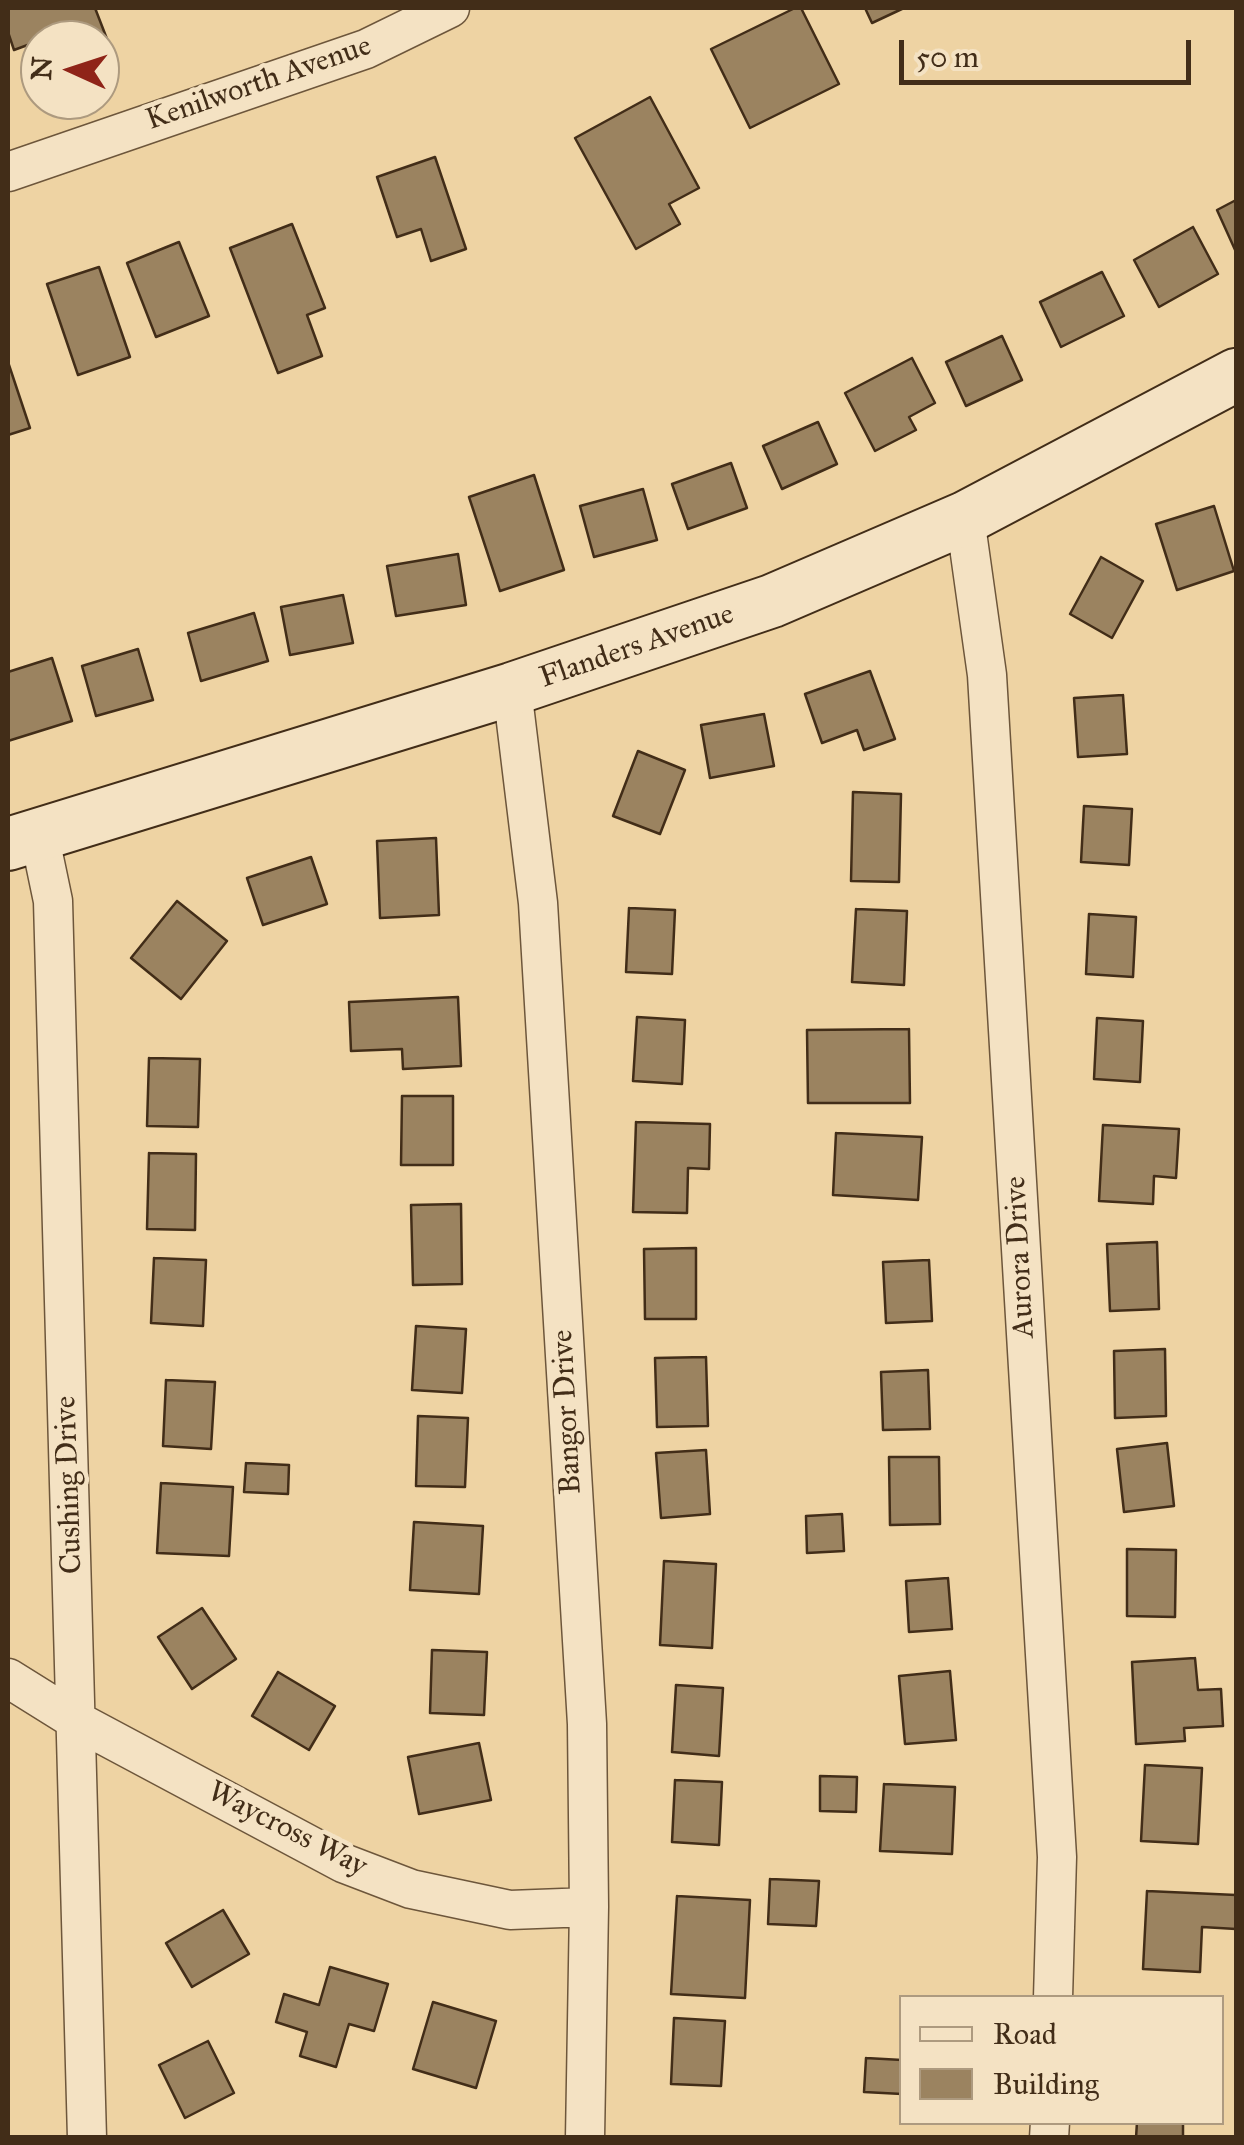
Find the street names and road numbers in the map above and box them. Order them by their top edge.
street label: Kenilworth Avenue [142,29,376,139]
street label: Flanders Avenue [535,597,739,697]
street label: Aurora Drive [999,1175,1043,1339]
street label: Bangor Drive [546,1329,590,1495]
street label: Cushing Drive [49,1395,91,1575]
street label: Waycross Way [201,1774,373,1886]

